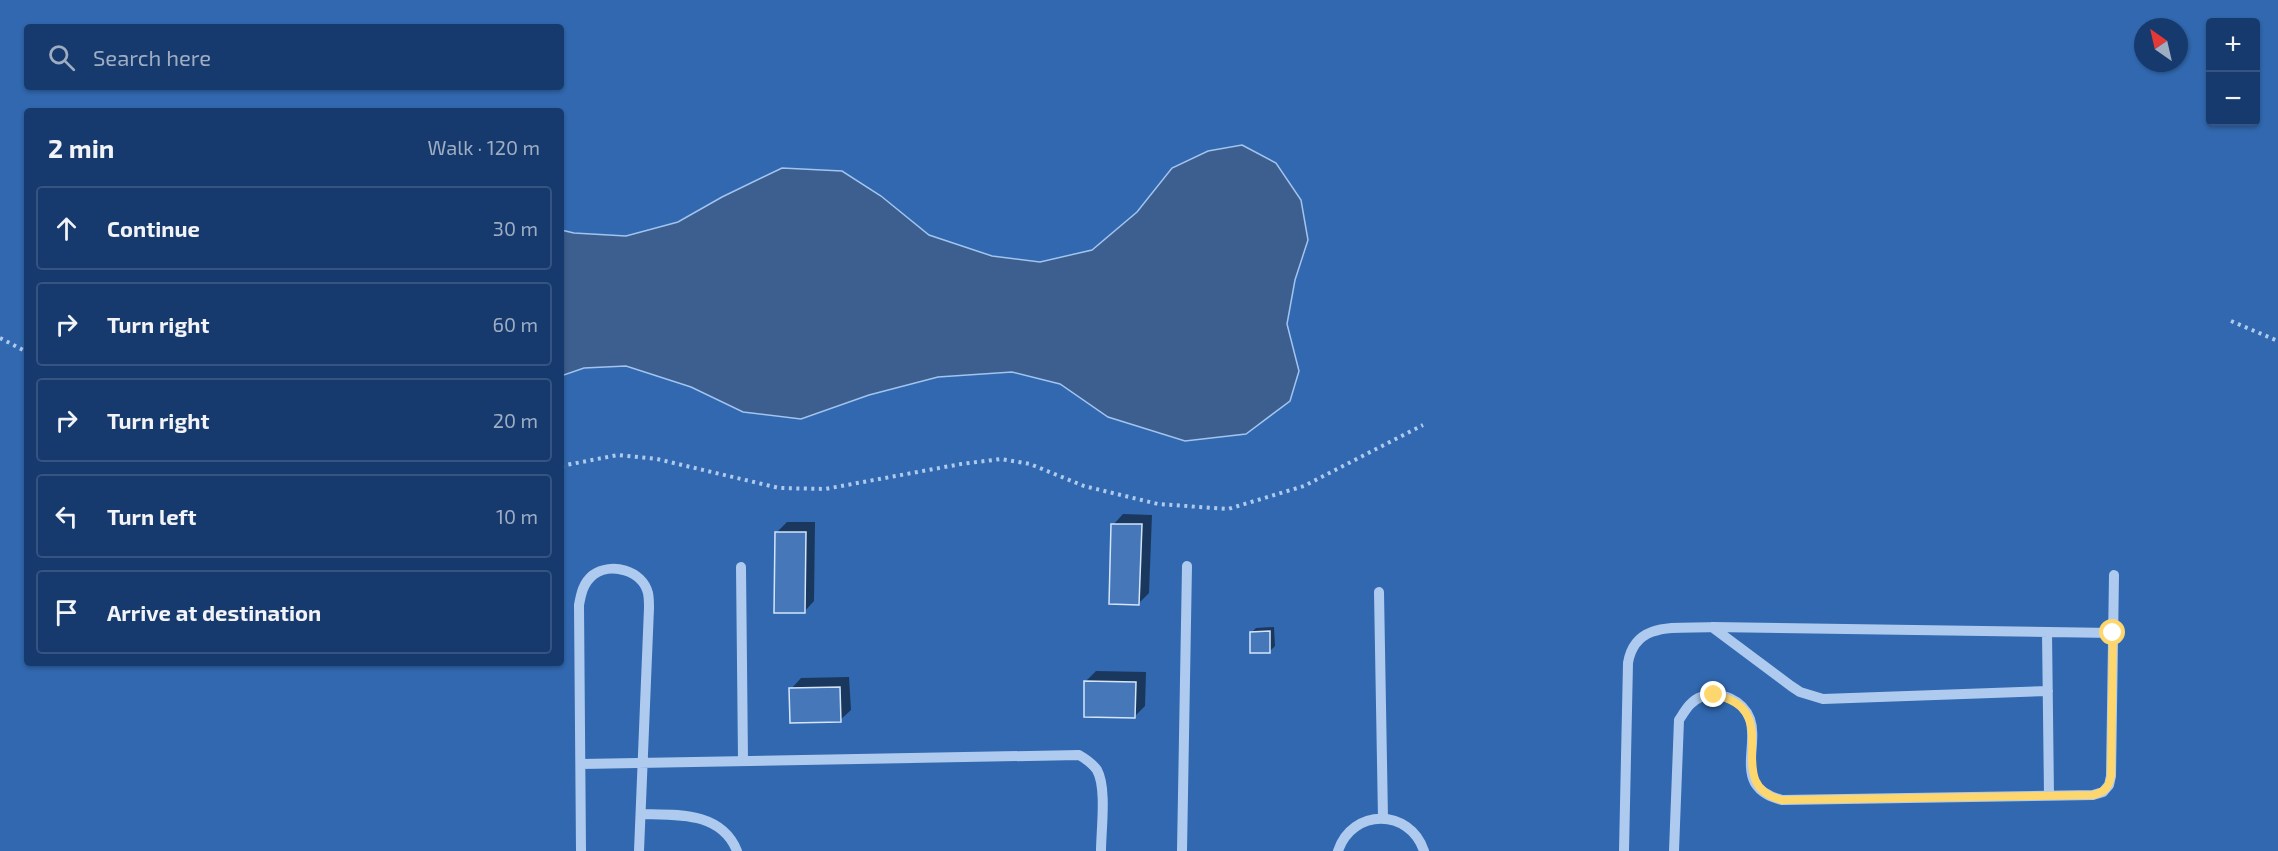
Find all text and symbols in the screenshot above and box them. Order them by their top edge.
north arrow [2134,18,2188,72]
map controls [2206,18,2260,126]
button: + [2206,18,2260,72]
search box [24,24,564,90]
icon: search [45,41,78,74]
text: Search here [93,44,211,70]
button: − [2206,72,2260,126]
text: 2 min [48,132,114,163]
text: Walk · 120 m [428,135,540,159]
icon: ahead [50,212,83,245]
text: Continue [107,215,200,241]
text: 30 m [493,216,538,240]
icon: right [50,308,83,341]
text: Turn right [107,311,209,337]
text: 60 m [493,312,538,336]
icon: right [50,404,83,437]
text: Turn right [107,407,209,433]
text: 20 m [493,408,538,432]
icon: left [50,500,83,533]
text: Turn left [107,503,196,529]
text: 10 m [496,504,538,528]
icon: arrive [50,596,83,629]
text: Arrive at destination [107,599,321,625]
route start [2099,619,2125,645]
route end [1700,681,1726,707]

